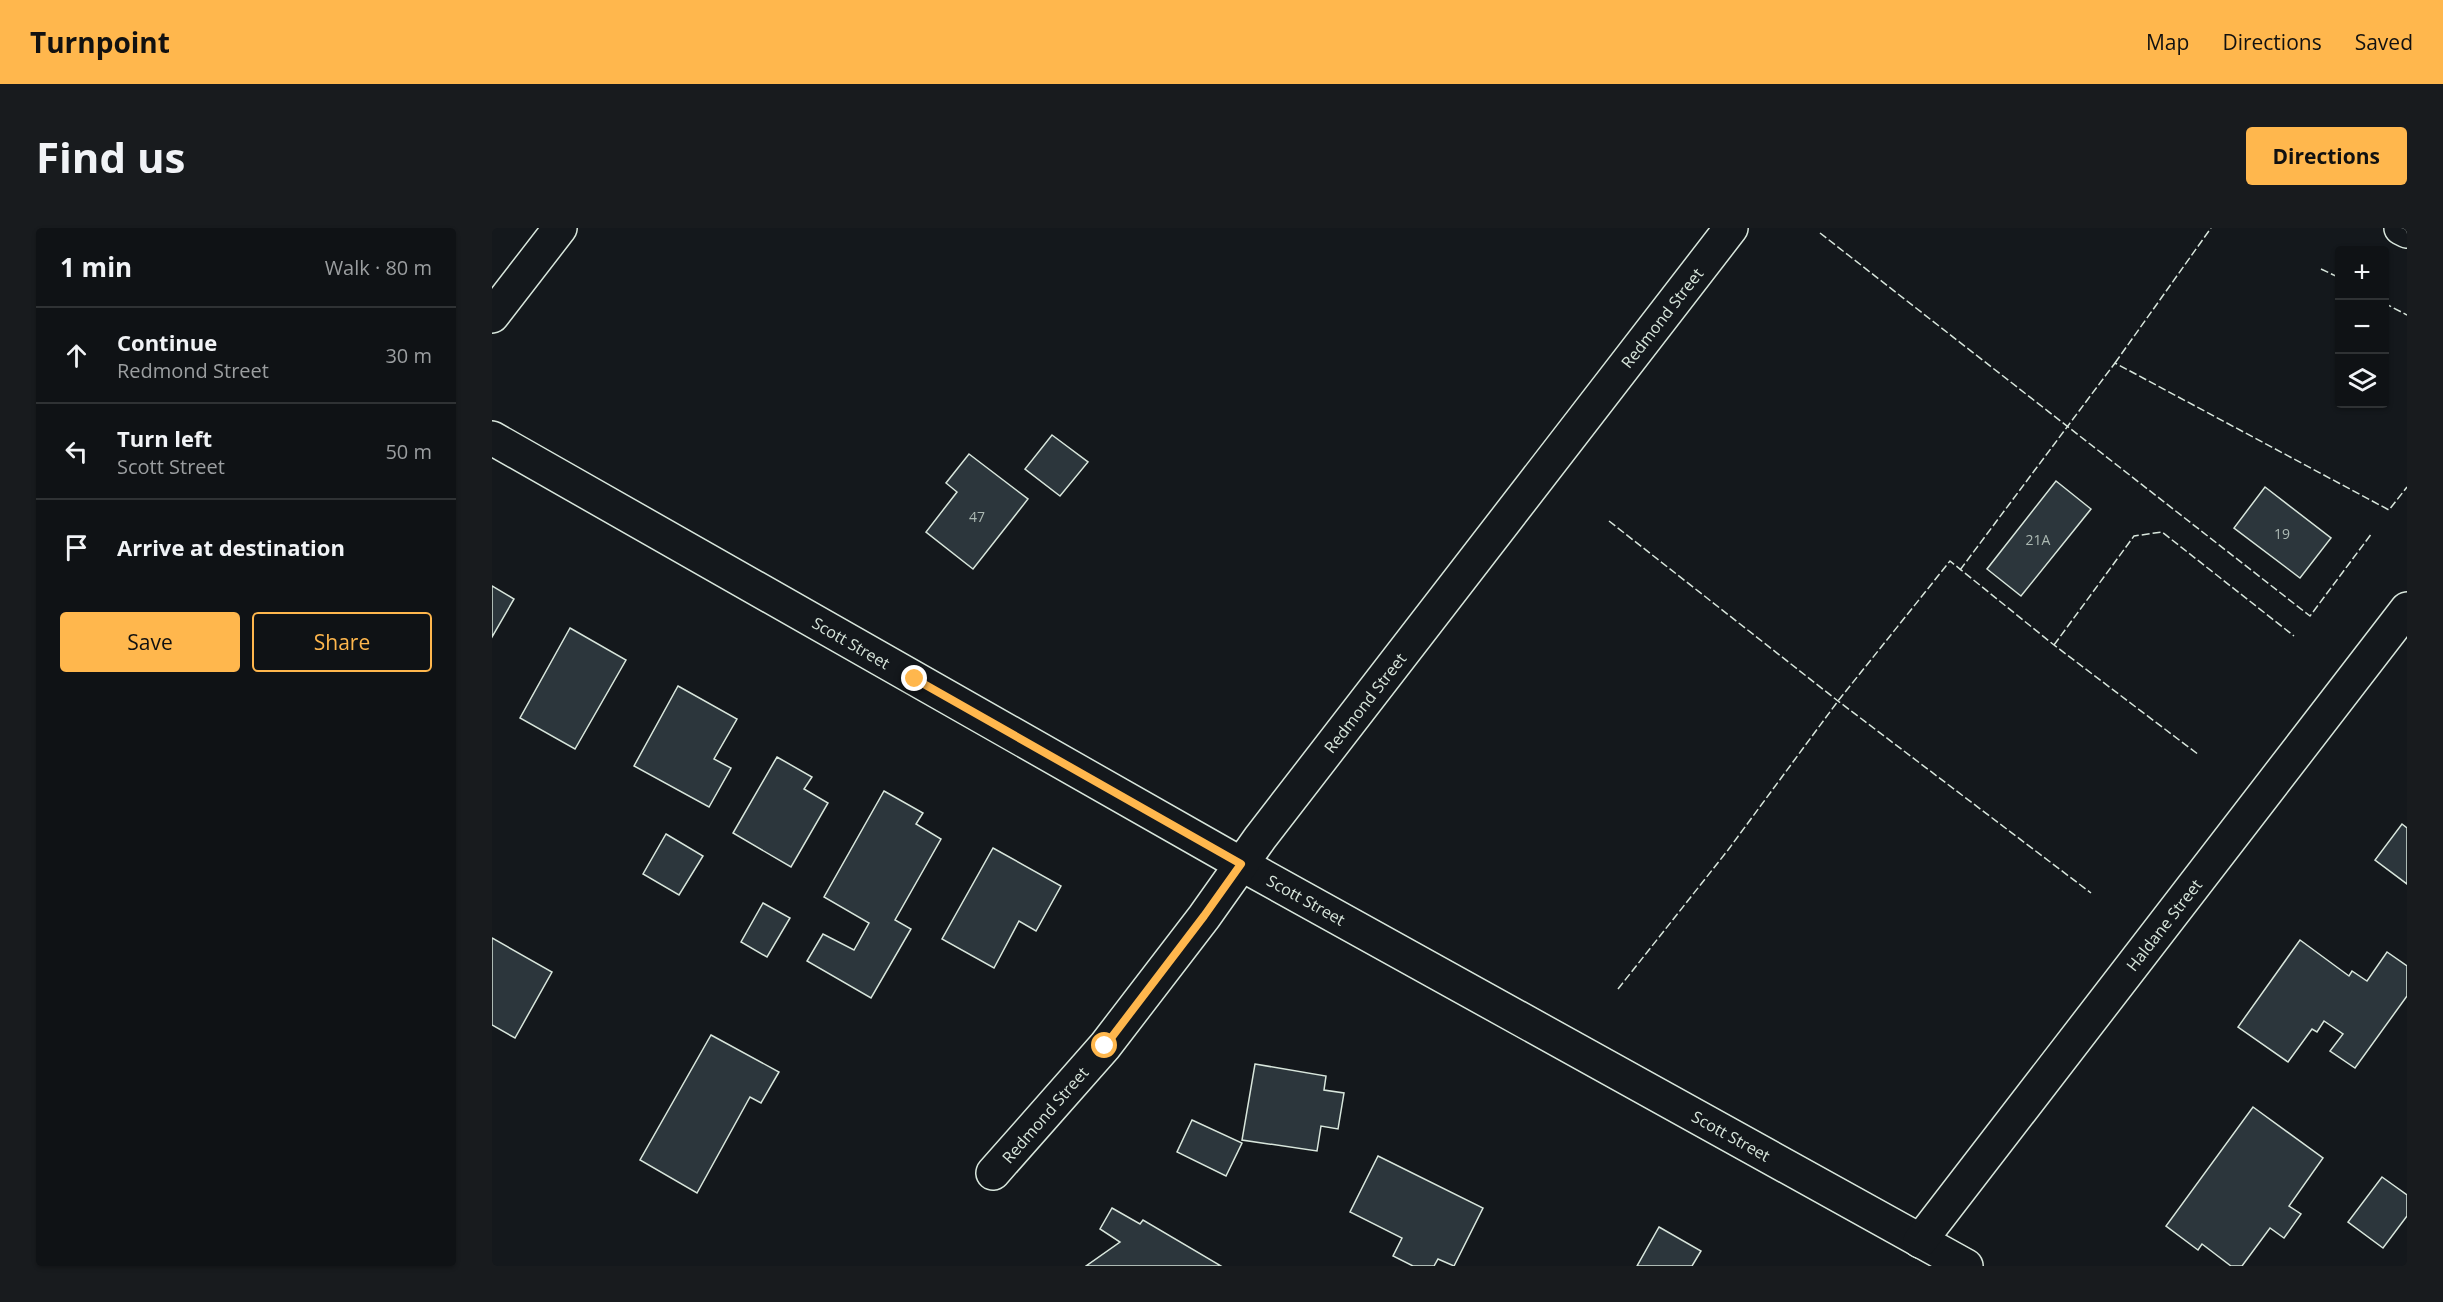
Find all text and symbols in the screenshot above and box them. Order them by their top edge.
text: Turnpoint [30,23,170,61]
text: Map [2146,28,2189,56]
text: Directions [2222,28,2322,56]
text: Saved [2355,28,2413,56]
button: Directions [2246,127,2407,185]
text: Find us [36,128,185,185]
map controls [2335,246,2389,408]
button: + [2335,246,2389,300]
text: 1 min [60,249,132,285]
text: Walk · 80 m [325,254,432,281]
street label: Redmond Street [1616,263,1708,373]
button: − [2335,300,2389,354]
text: Continue [117,327,217,357]
icon: ahead [60,339,93,372]
text: 30 m [385,342,432,369]
button: layers [2335,354,2389,408]
text: Redmond Street [117,357,269,384]
text: Turn left [117,423,212,453]
icon: left [60,435,93,468]
text: 50 m [385,438,432,465]
text: Scott Street [117,453,225,480]
house number: 47 [969,507,985,526]
house number: 19 [2274,524,2290,543]
house number: 21A [2026,530,2051,549]
icon: arrive [60,531,93,564]
text: Arrive at destination [117,532,345,562]
button: Save [60,612,240,672]
button: Share [252,612,432,672]
street label: Scott Street [808,612,894,674]
street label: Redmond Street [1319,648,1411,758]
route end [901,665,927,691]
street label: Scott Street [1263,869,1349,931]
street label: Haldane Street [2121,874,2207,976]
route start [1091,1032,1117,1058]
street label: Redmond Street [997,1062,1093,1168]
street label: Scott Street [1688,1105,1774,1167]

